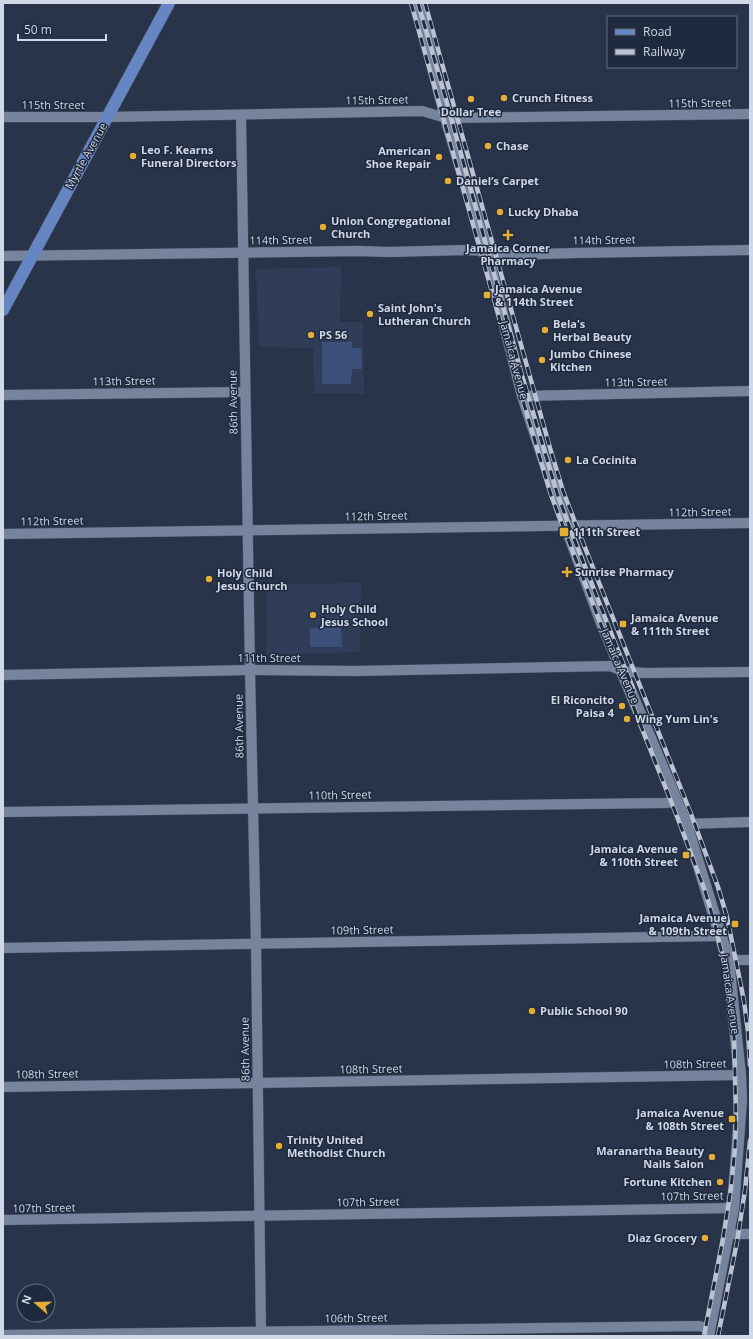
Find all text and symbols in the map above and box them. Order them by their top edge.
scale bar [18,16,106,42]
legend [607,16,737,68]
text: 50 m [24,21,52,38]
text: Road [643,23,672,40]
text: Railway [643,43,686,60]
place label: Crunch Fitness [512,90,594,105]
street label: 115th Street [345,91,409,108]
marker: Crunch Fitness [499,93,509,103]
marker: Dollar Tree [466,94,476,104]
street label: 115th Street [668,94,732,111]
street label: 115th Street [21,97,85,112]
place label: Dollar Tree [441,104,502,119]
street label: Myrtle Avenue [61,120,110,192]
place label: Chase [496,138,529,153]
marker: Chase [483,141,493,151]
place label: Leo F. Kearns Funeral Directors [141,142,237,170]
place label: American Shoe Repair [366,143,431,171]
marker: Leo F. Kearns Funeral Directors [128,151,138,161]
marker: American Shoe Repair [434,152,444,162]
place label: Daniel’s Carpet [456,173,539,188]
marker: Daniel’s Carpet [443,176,453,186]
place label: Lucky Dhaba [508,204,579,219]
marker: Lucky Dhaba [495,207,505,217]
place label: Union Congregational Church [331,213,451,241]
marker: Union Congregational Church [318,222,328,232]
marker: Jamaica Corner Pharmacy [503,230,513,240]
street label: 114th Street [249,231,313,248]
street label: 114th Street [572,231,636,248]
place label: Jamaica Corner Pharmacy [465,240,550,268]
place label: Jamaica Avenue & 114th Street [494,281,583,309]
marker: Jamaica Avenue & 114th Street [482,290,492,300]
place label: Saint John's Lutheran Church [378,300,471,328]
marker: Saint John's Lutheran Church [365,309,375,319]
place label: Bela's Herbal Beauty [553,316,632,344]
street label: Jamaica Avenue [497,318,532,401]
marker: Bela's Herbal Beauty [540,325,550,335]
place label: PS 56 [319,327,347,342]
marker: PS 56 [306,330,316,340]
place label: Jumbo Chinese Kitchen [549,346,632,374]
marker: Jumbo Chinese Kitchen [537,355,547,365]
street label: 86th Avenue [224,370,241,434]
street label: 113th Street [92,372,156,389]
street label: 113th Street [604,373,668,390]
place label: La Cocinita [576,452,637,467]
marker: La Cocinita [563,455,573,465]
street label: 112th Street [668,503,732,520]
street label: 112th Street [344,507,408,524]
street label: 112th Street [20,512,84,529]
place label: 111th Street [573,524,641,539]
marker: 111th Street [558,526,570,538]
place label: Sunrise Pharmacy [575,564,675,579]
place label: Holy Child Jesus Church [216,565,288,593]
marker: Sunrise Pharmacy [562,567,572,577]
marker: Holy Child Jesus Church [204,574,214,584]
place label: Holy Child Jesus School [320,601,388,629]
marker: Holy Child Jesus School [308,610,318,620]
place label: Jamaica Avenue & 111th Street [630,610,719,638]
marker: Jamaica Avenue & 111th Street [618,619,628,629]
street label: Jamaica Avenue [597,625,643,706]
street label: 111th Street [237,650,301,665]
place label: El Riconcito Paisa 4 [551,692,615,720]
street label: 86th Avenue [230,694,247,758]
marker: El Riconcito Paisa 4 [617,701,627,711]
place label: Wing Yum Lin's [635,711,719,726]
marker: Wing Yum Lin's [622,714,632,724]
street label: 110th Street [308,786,372,803]
place label: Jamaica Avenue & 110th Street [589,841,678,869]
marker: Jamaica Avenue & 110th Street [681,850,691,860]
place label: Jamaica Avenue & 109th Street [638,910,727,938]
marker: Jamaica Avenue & 109th Street [730,919,740,929]
street label: 109th Street [330,921,394,938]
street label: Jamaica Avenue [717,952,744,1035]
place label: Public School 90 [540,1003,628,1018]
marker: Public School 90 [527,1006,537,1016]
street label: 86th Avenue [236,1017,253,1081]
street label: 108th Street [663,1055,727,1072]
street label: 108th Street [339,1060,403,1077]
street label: 108th Street [15,1065,79,1082]
place label: Jamaica Avenue & 108th Street [635,1105,724,1133]
marker: Jamaica Avenue & 108th Street [727,1114,737,1124]
place label: Trinity United Methodist Church [287,1132,385,1160]
marker: Trinity United Methodist Church [274,1141,284,1151]
place label: Maranartha Beauty Nails Salon [596,1143,705,1171]
marker: Maranartha Beauty Nails Salon [707,1152,717,1162]
place label: Fortune Kitchen [624,1174,712,1189]
marker: Fortune Kitchen [715,1177,725,1187]
street label: 107th Street [660,1187,724,1204]
street label: 107th Street [336,1193,400,1210]
street label: 107th Street [12,1199,76,1216]
place label: Diaz Grocery [627,1230,698,1245]
marker: Diaz Grocery [700,1233,710,1243]
north arrow [16,1283,56,1323]
text: N [18,1293,35,1306]
street label: 106th Street [324,1309,388,1326]

